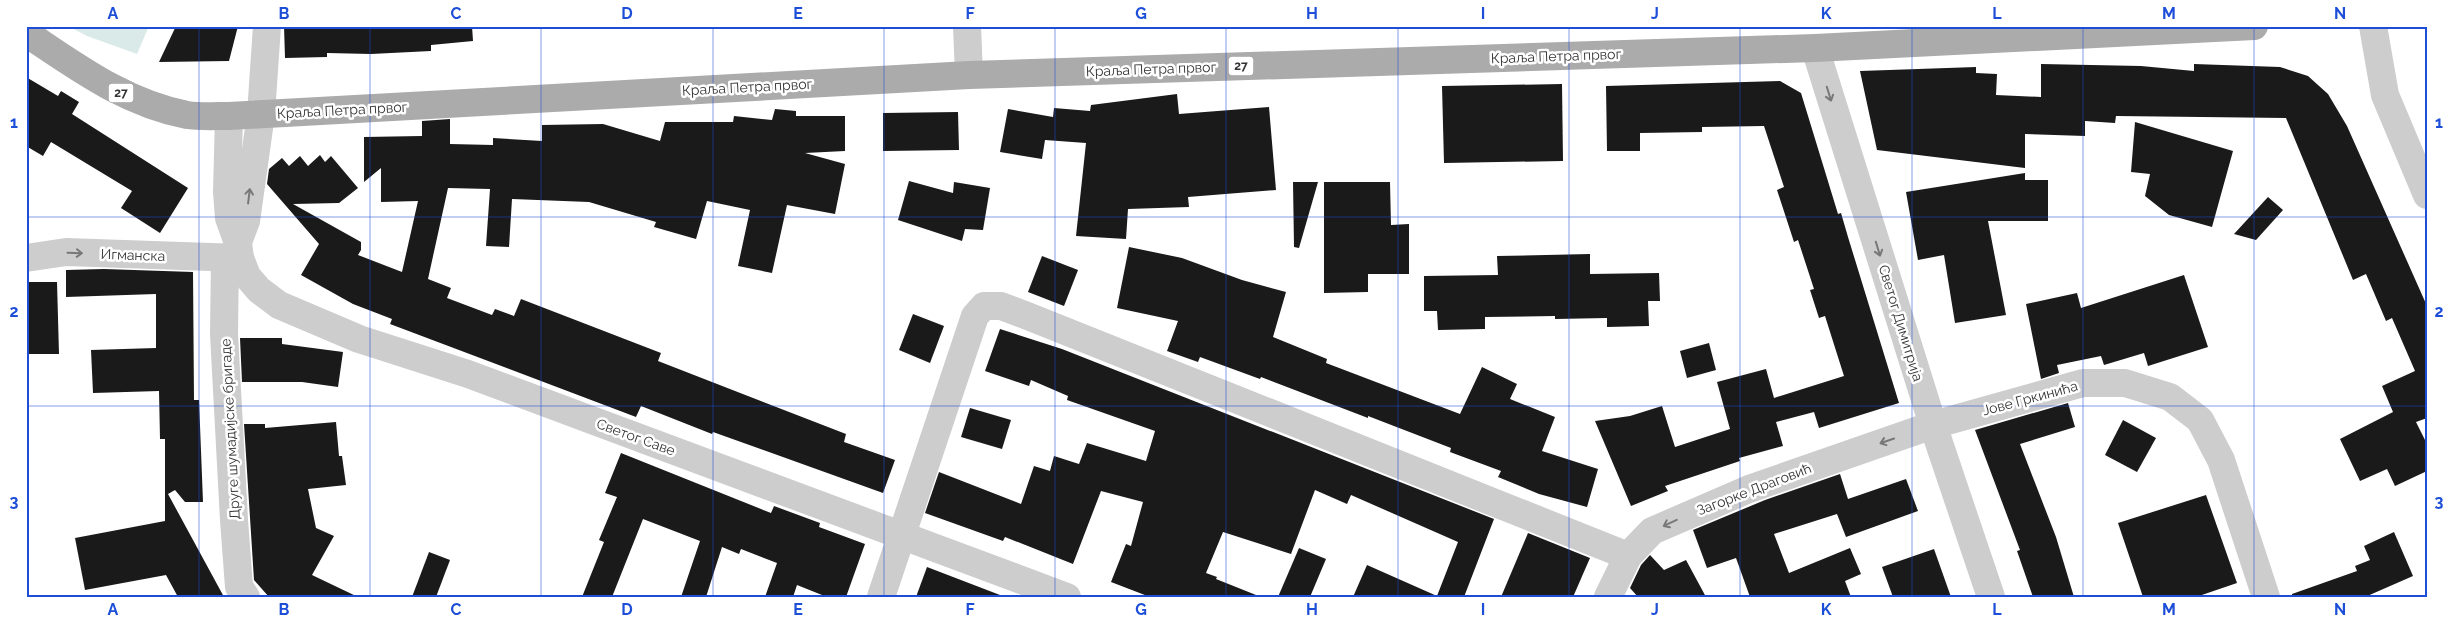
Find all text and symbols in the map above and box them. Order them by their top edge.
text: A [108,4,119,23]
text: B [279,4,290,23]
text: C [451,4,462,23]
text: D [621,4,633,23]
text: E [793,4,803,23]
text: F [965,4,975,23]
text: G [1135,4,1147,23]
text: H [1306,4,1318,23]
text: I [1481,4,1485,23]
text: J [1651,4,1659,23]
text: K [1821,4,1832,23]
text: L [1992,4,2002,23]
text: M [2162,4,2176,23]
text: N [2334,4,2346,23]
street label: Краља Петра првог [1491,46,1622,66]
road number: 27 [1228,56,1254,76]
street label: Краља Петра првог [1086,59,1217,79]
street label: Краља Петра првог [681,76,813,98]
road number: 27 [108,84,134,102]
one-way arrow [1825,86,1835,102]
street label: Краља Петра првог [276,99,408,121]
text: 1 [10,113,18,132]
text: 1 [2435,113,2443,132]
one-way arrow [244,188,254,204]
one-way arrow [1874,241,1883,257]
street label: Игманска [100,246,166,264]
one-way arrow [66,248,82,258]
street label: Светог Димитрија [1876,263,1926,383]
text: 2 [9,302,19,321]
text: 2 [2434,302,2444,321]
street label: Друге шумадијске бригаде [217,338,243,520]
street label: Јове Гркинића [1981,378,2079,418]
street label: Светог Саве [594,415,678,459]
one-way arrow [1879,436,1895,446]
street label: Загорке Драговић [1694,460,1814,518]
text: 3 [10,492,19,511]
text: 3 [2435,492,2444,511]
one-way arrow [1662,518,1677,528]
text: A [108,600,119,619]
text: B [279,600,290,619]
text: C [451,600,462,619]
text: D [621,600,633,619]
text: E [793,600,803,619]
text: F [965,600,975,619]
text: G [1135,600,1147,619]
text: H [1306,600,1318,619]
text: I [1481,600,1485,619]
text: J [1651,600,1659,619]
text: K [1821,600,1832,619]
text: L [1992,600,2002,619]
text: M [2162,600,2176,619]
text: N [2334,600,2346,619]

